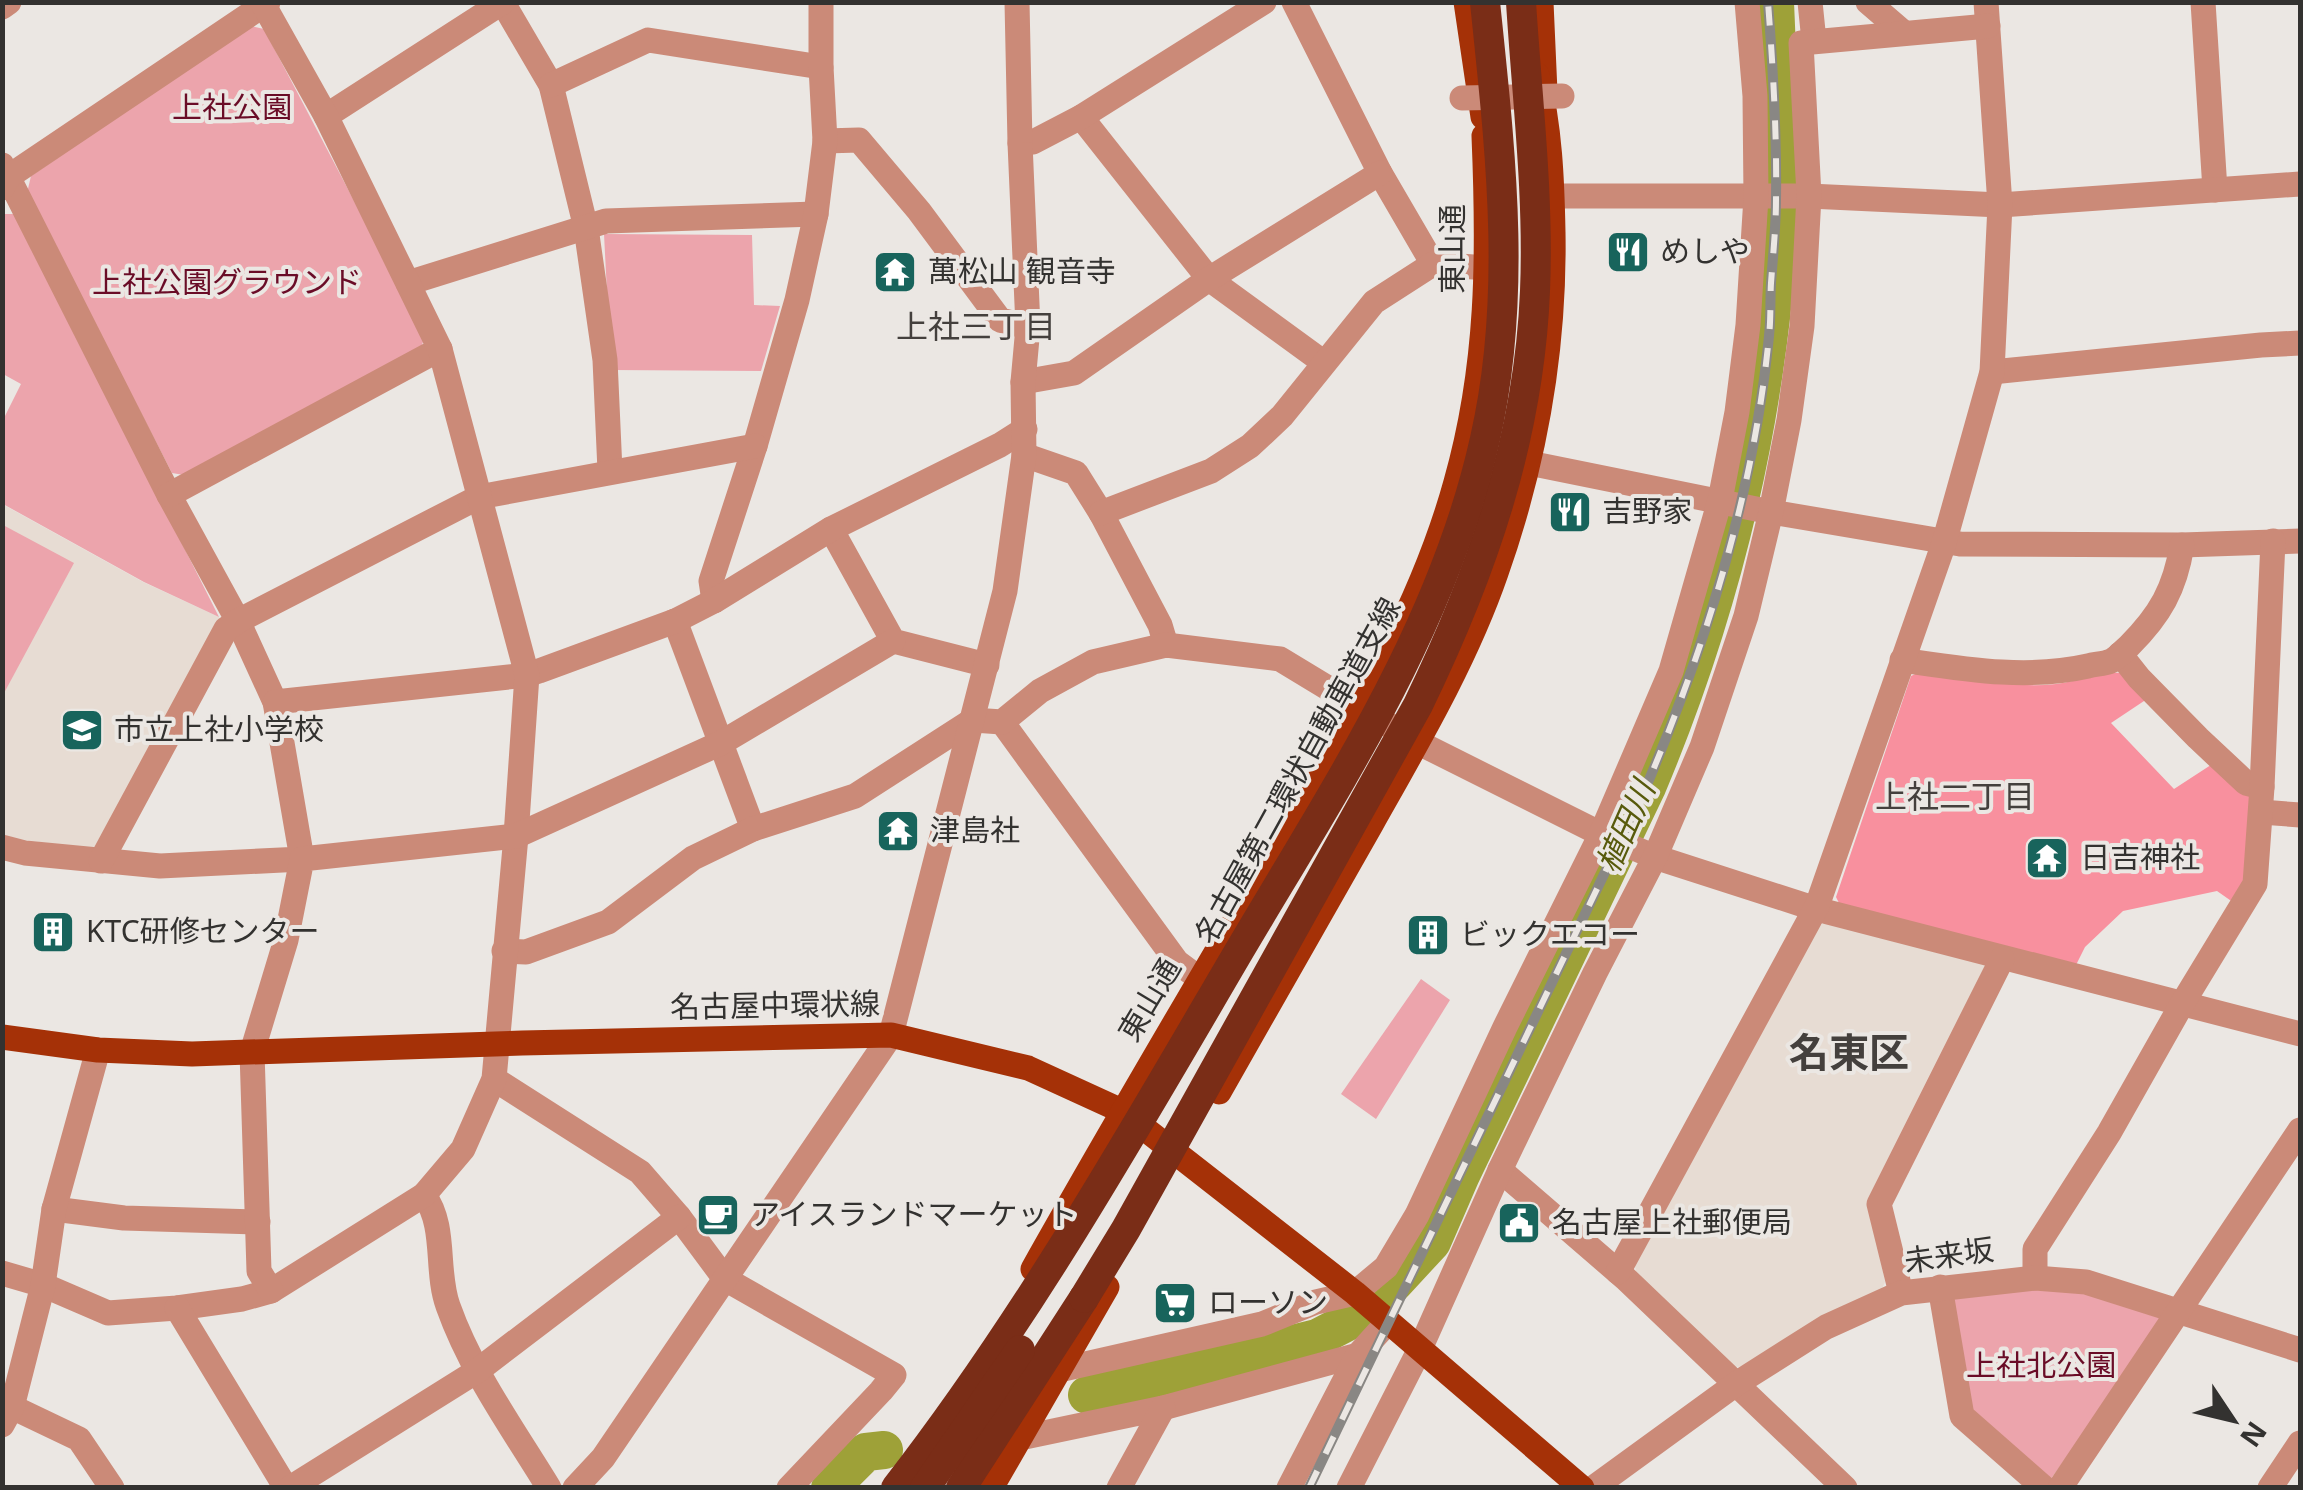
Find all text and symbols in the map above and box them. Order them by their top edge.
park label: 上社公園 [172,86,292,127]
street label: 東山通 [1431,204,1472,294]
restaurant icon: めしや [1605,229,1651,275]
place label: めしや [1660,230,1750,271]
temple icon: 萬松山 観音寺 [872,249,918,295]
place label: 萬松山 観音寺 [928,250,1116,291]
park label: 上社公園グラウンド [92,261,362,302]
district label: 上社三丁目 [896,304,1056,347]
restaurant icon: 吉野家 [1547,489,1593,535]
place label: 吉野家 [1602,490,1692,531]
street label: 名古屋第二環状自動車道支線 [1184,590,1409,951]
school or university icon: 市立上社小学校 [59,707,105,753]
place label: 市立上社小学校 [114,708,324,749]
water label: 植田川 [1585,771,1665,879]
district label: 上社二丁目 [1875,774,2035,817]
temple icon: 津島社 [875,808,921,854]
place label: 津島社 [930,809,1020,850]
temple icon: 日吉神社 [2024,835,2070,881]
place label: 日吉神社 [2080,836,2200,877]
building icon: KTC研修センター [30,909,76,955]
place label: KTC研修センター [86,910,320,951]
building icon: ビックエコー [1405,912,1451,958]
place label: ビックエコー [1460,913,1640,954]
street label: 東山通 [1108,950,1189,1048]
street label: 名古屋中環状線 [670,982,880,1027]
district label: 名東区 [1789,1024,1909,1079]
cafe icon: アイスランドマーケット [695,1192,741,1238]
place label: アイスランドマーケット [750,1193,1078,1234]
public building icon: 名古屋上社郵便局 [1496,1200,1542,1246]
place label: 名古屋上社郵便局 [1552,1201,1792,1242]
street label: 未来坂 [1901,1228,1996,1281]
supermarket icon: ローソン [1152,1280,1198,1326]
place label: ローソン [1208,1281,1328,1322]
park label: 上社北公園 [1966,1344,2116,1385]
north arrow [2183,1370,2283,1470]
text: N [2232,1415,2276,1455]

